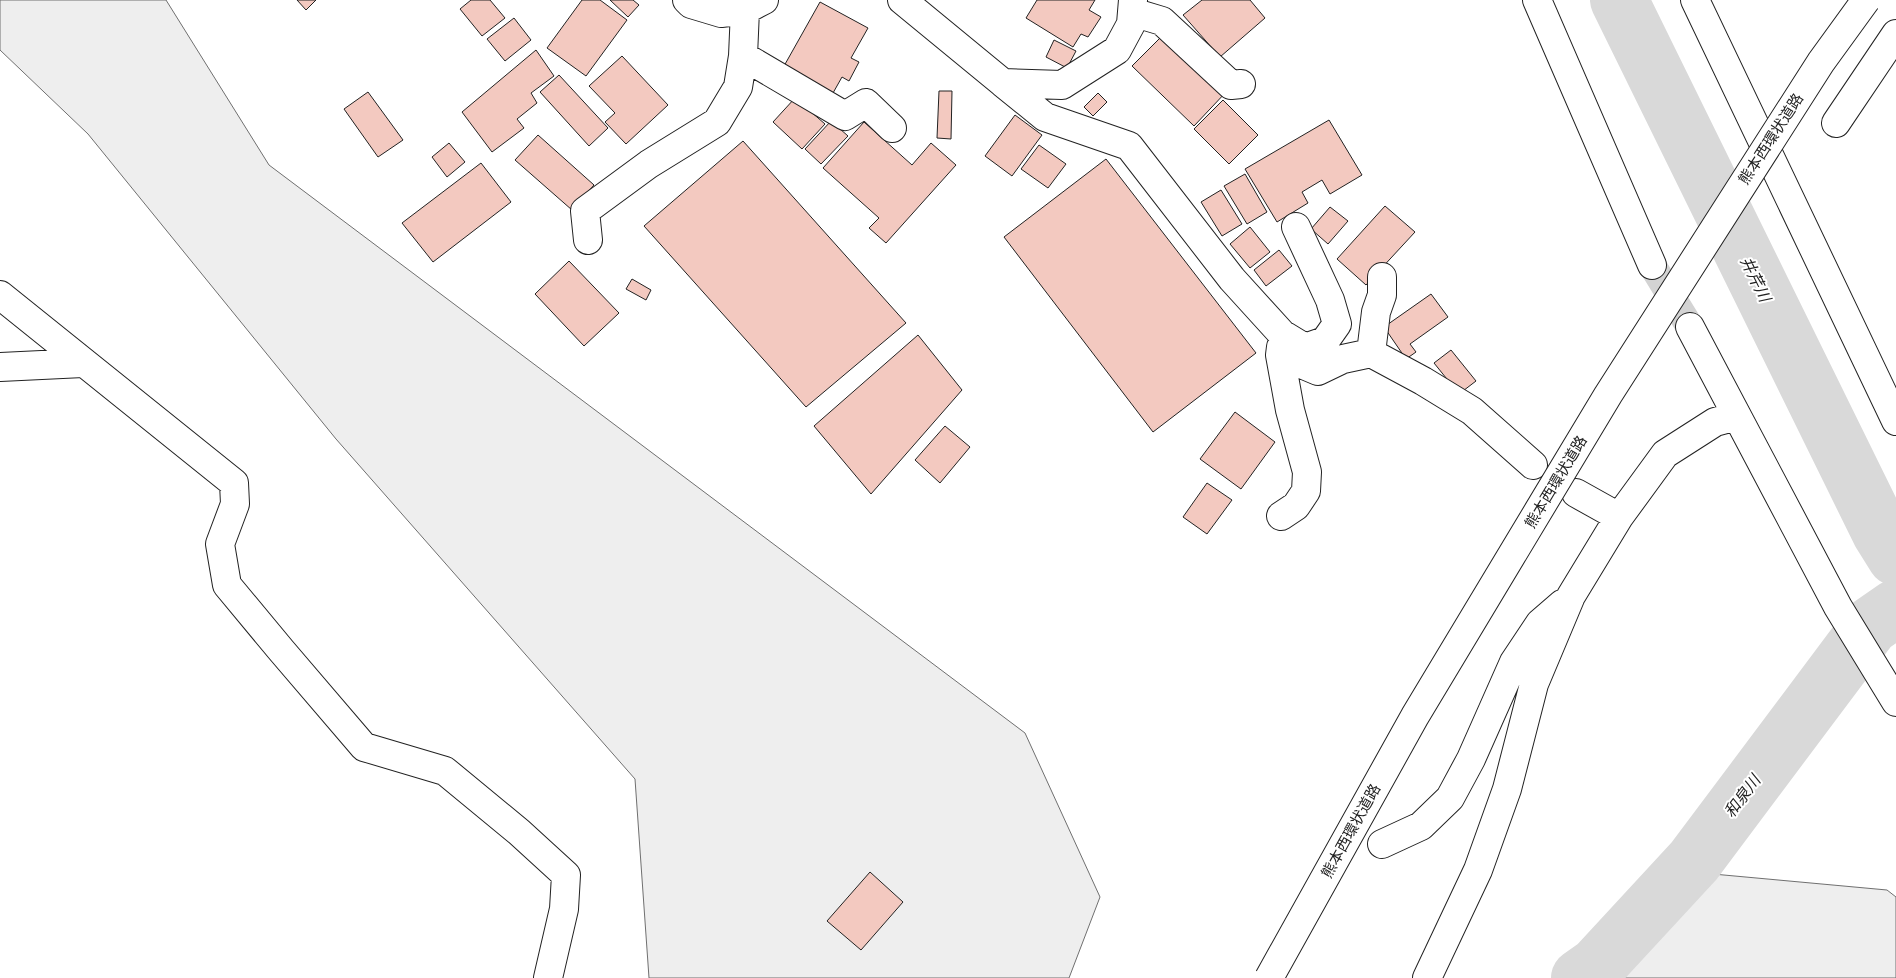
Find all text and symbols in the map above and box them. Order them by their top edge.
street label: 熊本西環状道路 [1733,89,1807,188]
water label: 井芹川 [1736,253,1777,307]
street label: 熊本西環状道路 [1520,431,1591,532]
water label: 和泉川 [1719,769,1766,821]
street label: 熊本西環状道路 [1316,780,1384,881]

